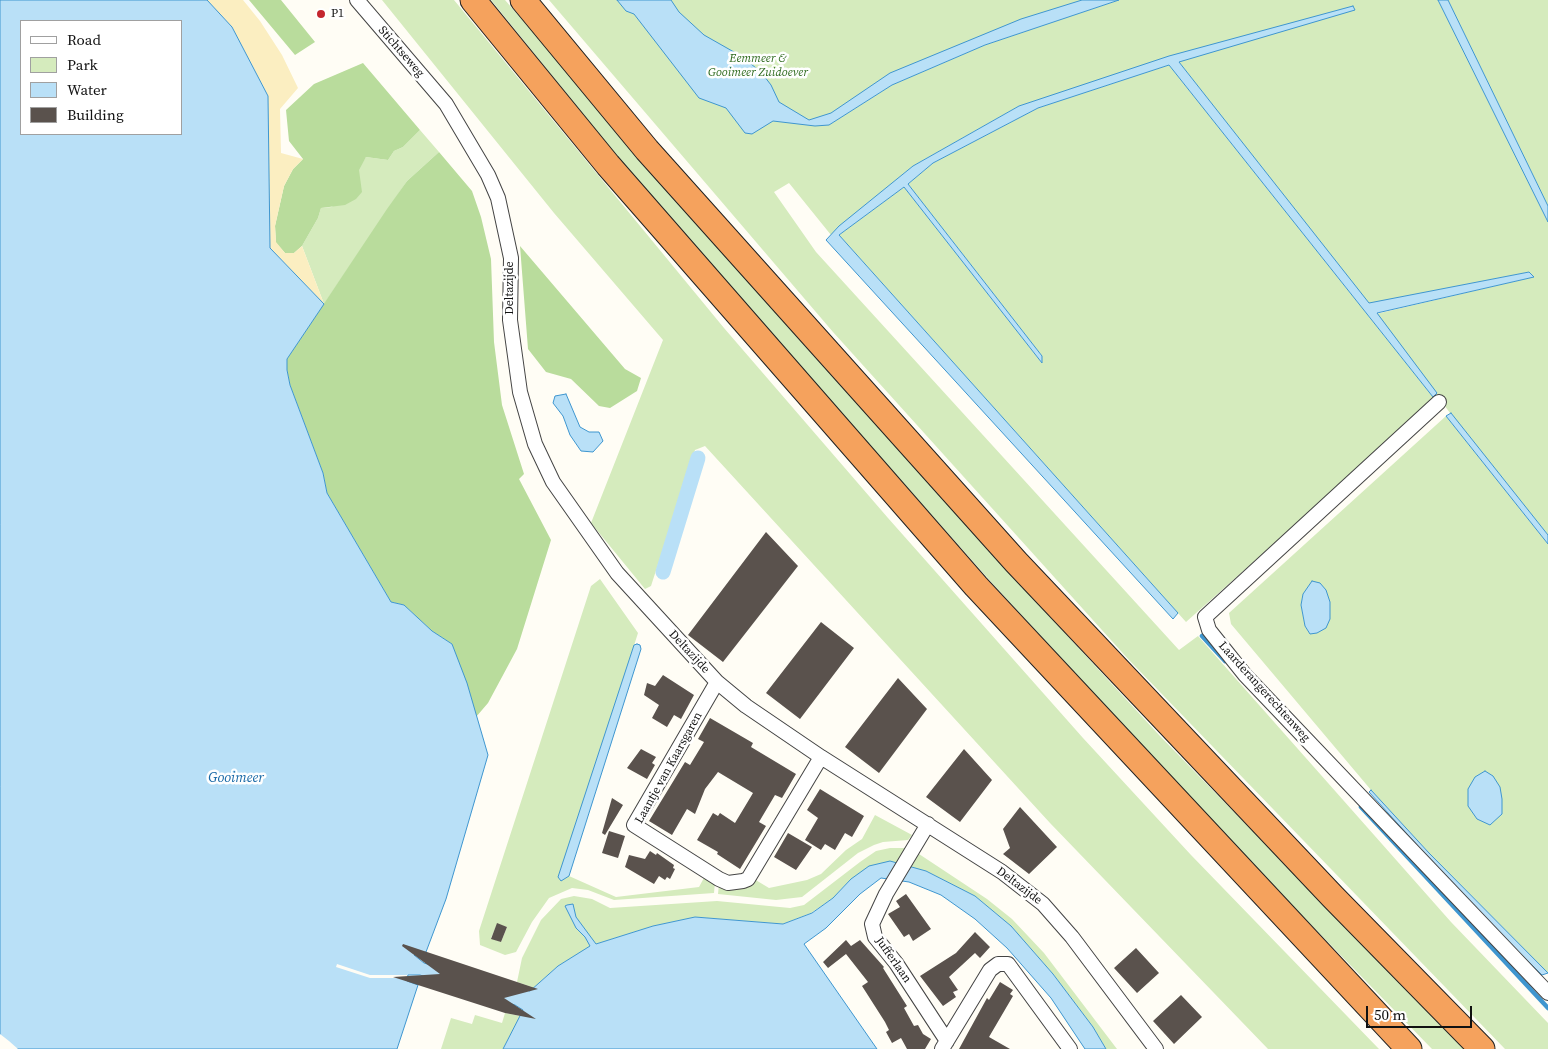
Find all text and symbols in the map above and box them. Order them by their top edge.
place label: P1 [331,7,344,21]
marker: P1 [315,8,327,20]
legend [20,20,182,135]
street label: Stichtseweg [375,24,427,80]
text: Road [67,29,101,50]
park label: Eemmeer & Gooimeer Zuidoever [708,52,808,80]
text: Park [67,54,98,75]
text: Water [67,79,107,100]
text: Building [67,104,124,125]
street label: Deltazijde [503,261,517,315]
street label: Deltazijde [666,628,712,676]
street label: Laarderangerechtenweg [1215,639,1313,745]
street label: Laantje van Kaarsgaren [632,710,706,826]
water label: Gooimeer [208,770,264,786]
street label: Deltazijde [993,864,1045,908]
street label: Jufferlaan [872,934,914,986]
scale bar [1368,996,1474,1028]
text: 50 m [1374,1004,1406,1025]

